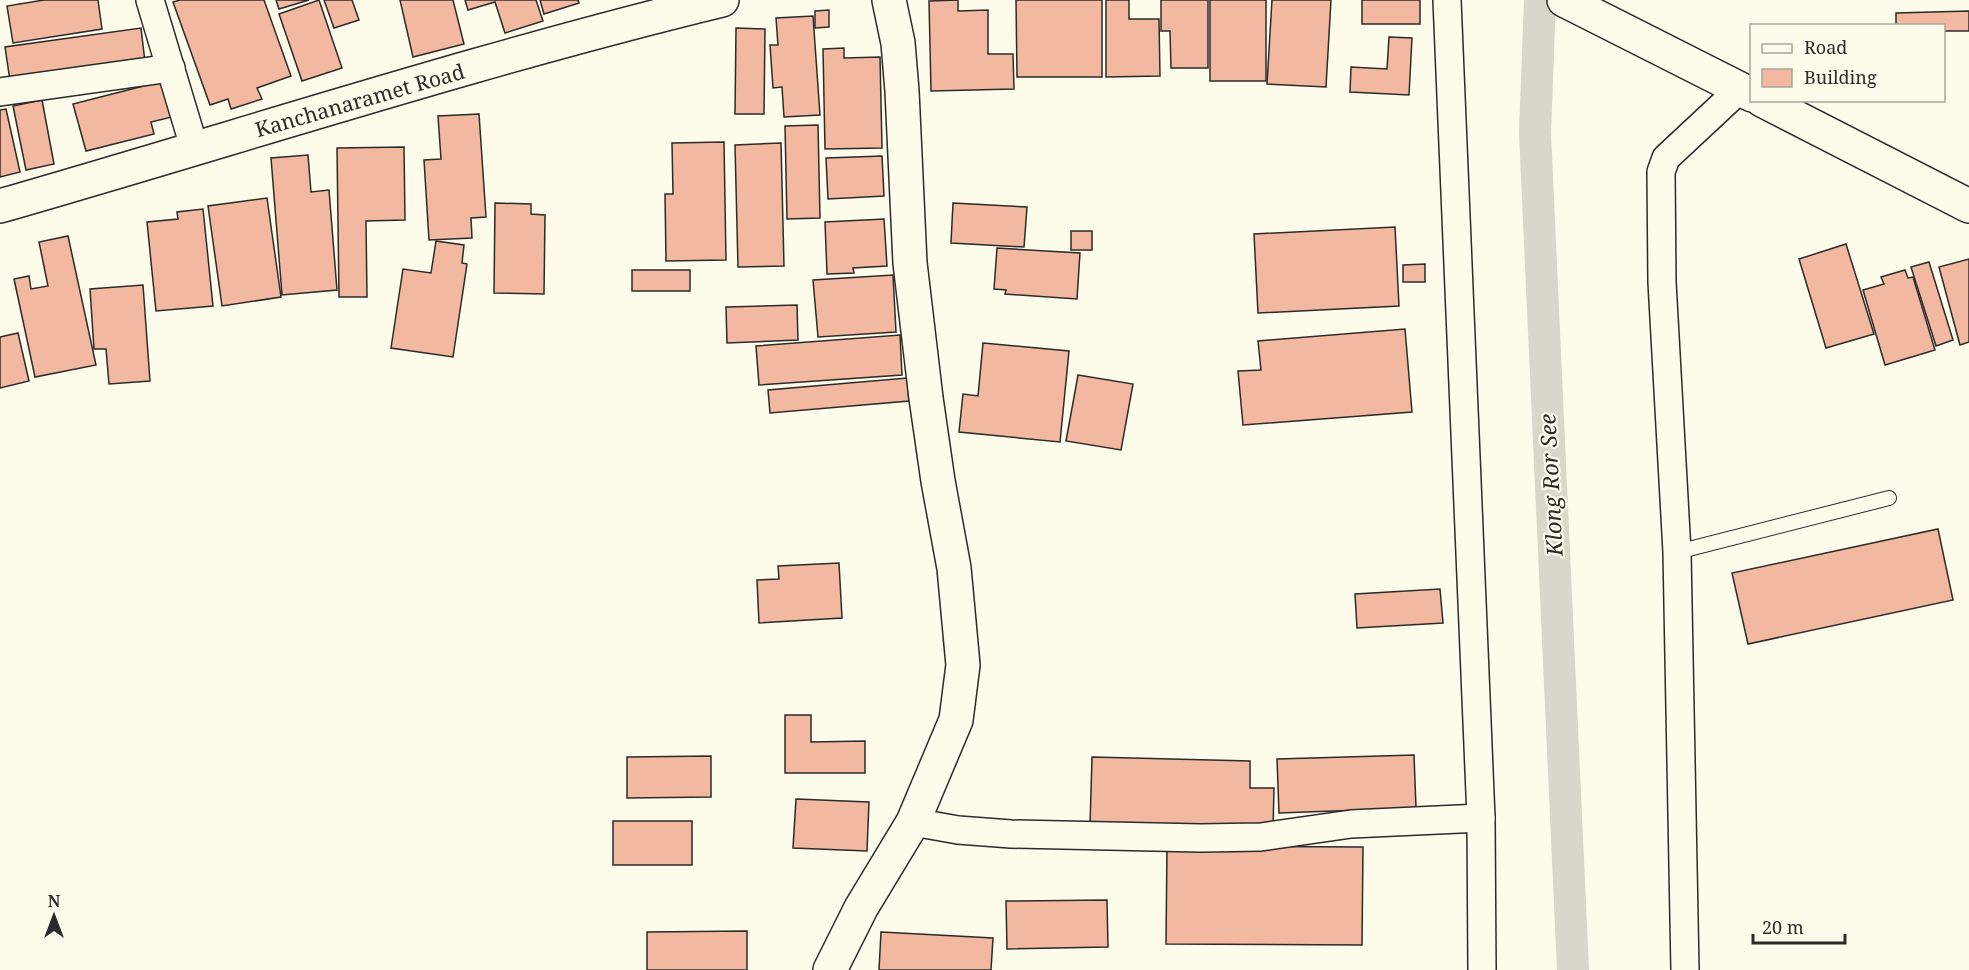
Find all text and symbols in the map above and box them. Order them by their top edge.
legend [1750,24,1945,102]
text: Road [1804,35,1847,59]
street label: Kanchanaramet Road [252,57,468,143]
text: Building [1804,65,1877,89]
water label: Klong Ror See [1531,413,1569,558]
north arrow [24,886,84,946]
text: N [48,890,61,912]
scale bar [1753,907,1844,945]
text: 20 m [1762,915,1804,939]

